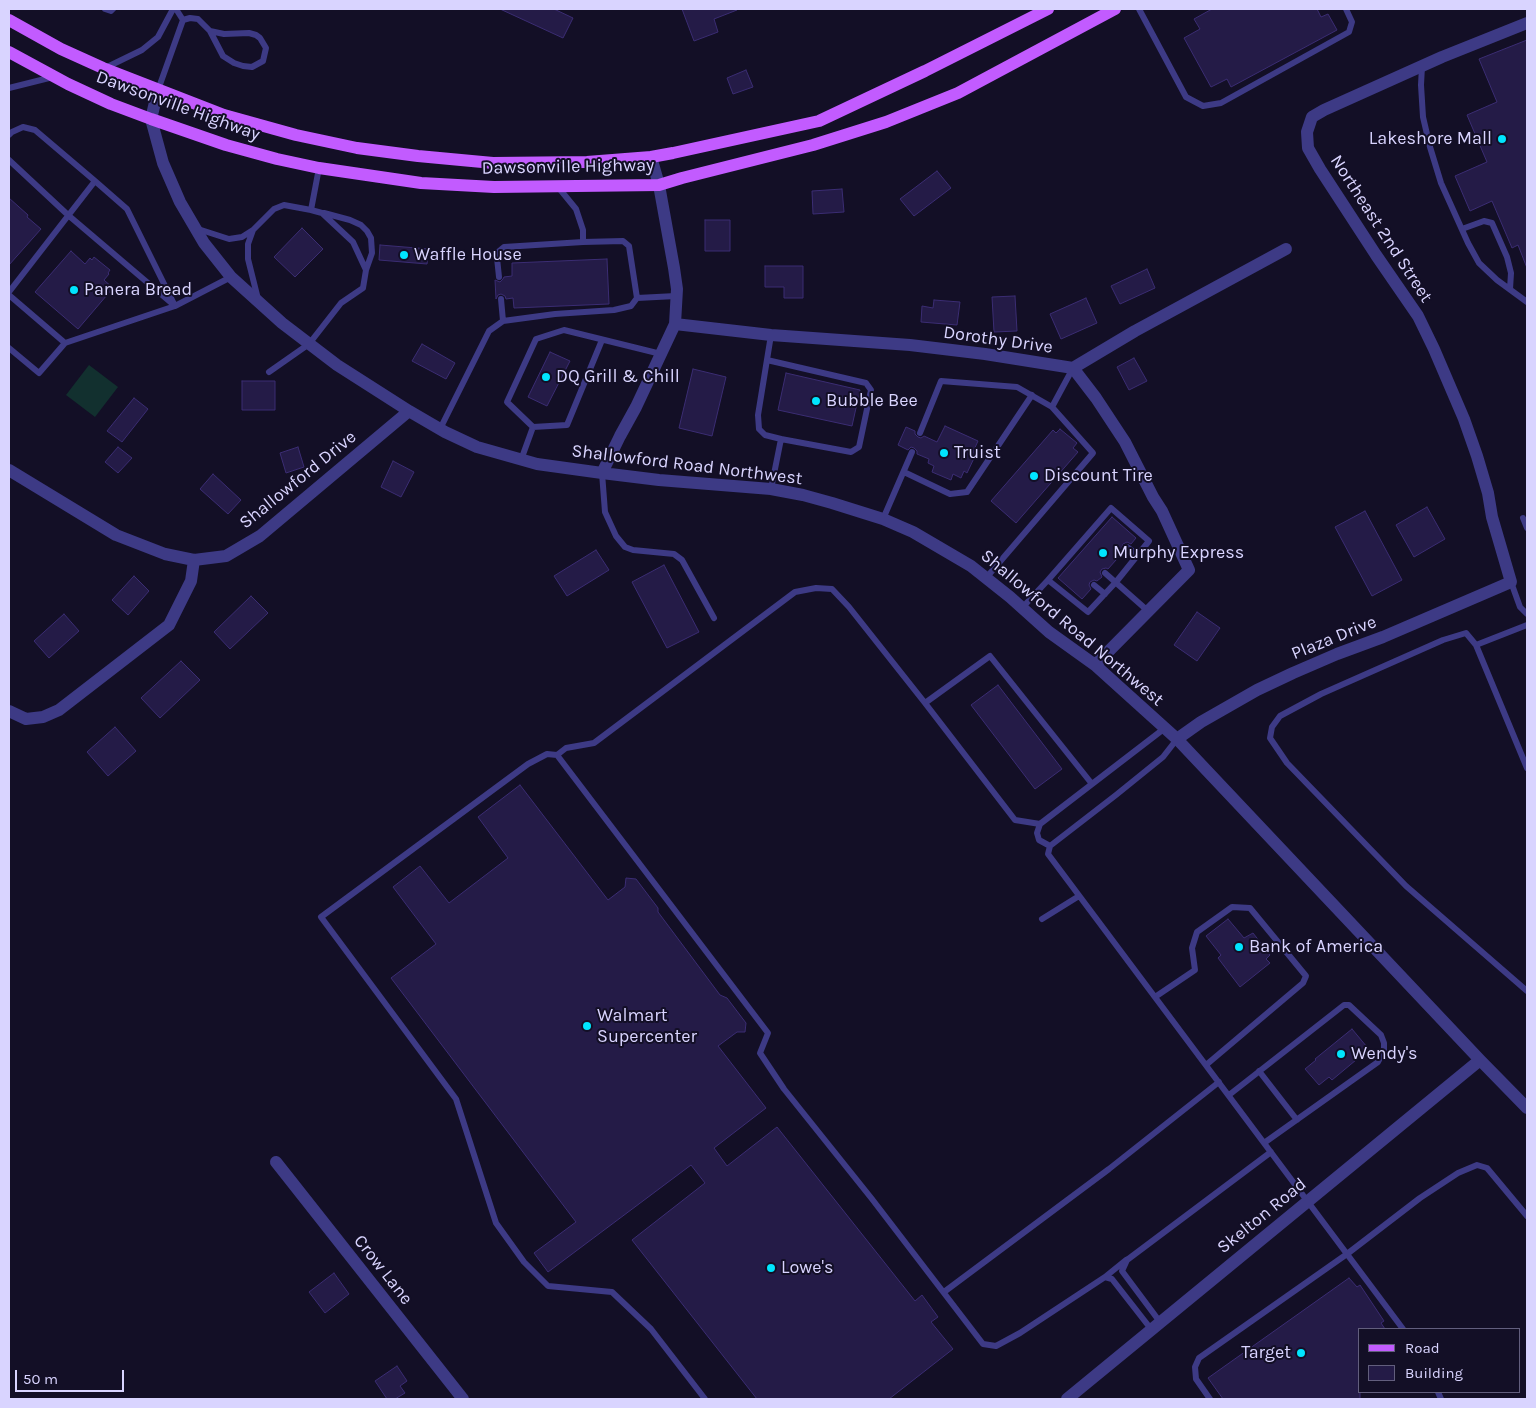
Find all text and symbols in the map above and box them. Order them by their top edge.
street label: Dawsonville Highway [93,66,263,146]
place label: Lakeshore Mall [1369,128,1492,150]
marker: Lakeshore Mall [1496,133,1508,145]
street label: Northeast 2nd Street [1325,151,1437,307]
street label: Dawsonville Highway [481,155,655,179]
place label: Waffle House [414,244,522,266]
marker: Waffle House [398,249,410,261]
place label: Panera Bread [84,279,192,301]
marker: Panera Bread [68,284,80,296]
street label: Dorothy Drive [942,322,1054,358]
place label: DQ Grill & Chill [556,366,680,388]
marker: DQ Grill & Chill [540,371,552,383]
place label: Bubble Bee [826,390,918,412]
marker: Bubble Bee [810,395,822,407]
street label: Shallowford Drive [235,426,361,534]
street label: Shallowford Road Northwest [570,440,804,490]
place label: Truist [954,442,1001,464]
marker: Truist [938,447,950,459]
place label: Discount Tire [1044,465,1153,487]
marker: Discount Tire [1028,470,1040,482]
place label: Murphy Express [1113,542,1244,564]
street label: Shallowford Road Northwest [976,545,1168,711]
marker: Murphy Express [1097,547,1109,559]
street label: Plaza Drive [1288,611,1380,665]
place label: Bank of America [1249,936,1383,958]
marker: Bank of America [1233,941,1245,953]
place label: Walmart Supercenter [597,1005,697,1048]
marker: Walmart Supercenter [581,1020,593,1032]
place label: Wendy's [1351,1043,1418,1065]
marker: Wendy's [1335,1048,1347,1060]
street label: Skelton Road [1213,1173,1311,1259]
street label: Crow Lane [349,1231,417,1309]
place label: Lowe's [781,1257,833,1279]
marker: Lowe's [765,1262,777,1274]
legend [1358,1328,1521,1393]
text: Road [1405,1339,1440,1357]
place label: Target [1241,1342,1291,1364]
marker: Target [1295,1347,1307,1359]
scale bar [18,1360,126,1392]
text: Building [1405,1364,1463,1382]
text: 50 m [23,1370,58,1388]

